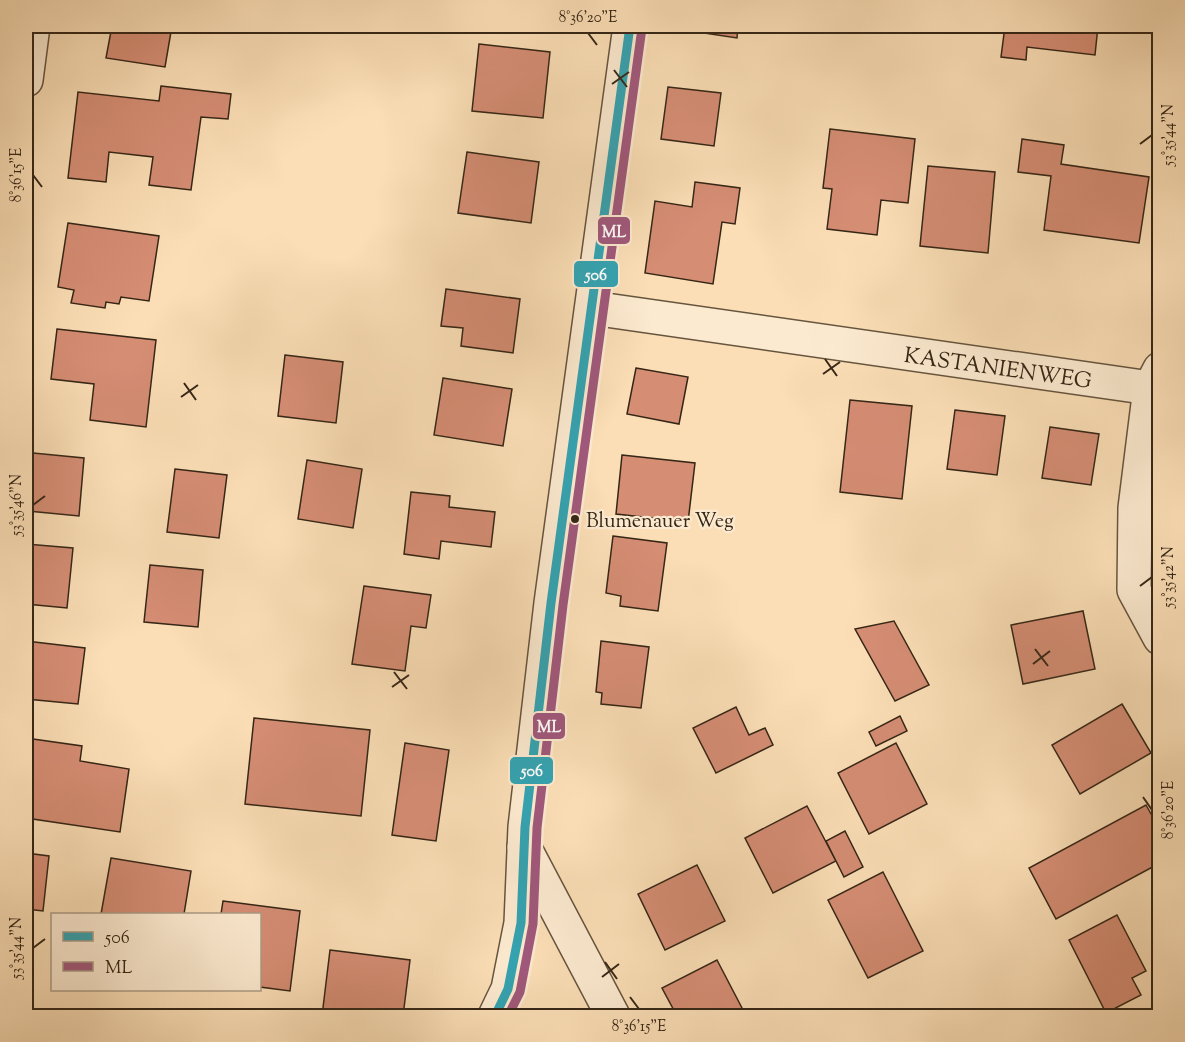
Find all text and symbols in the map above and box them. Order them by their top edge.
text: 8°36'20"E [559,8,617,29]
text: 53°35'44"N [1159,104,1180,167]
text: 8°36'15"E [7,148,28,202]
line badge: ML [597,216,631,245]
text: ML [602,222,627,245]
line badge: 506 [573,260,619,288]
text: 506 [583,265,607,288]
street label: KASTANIENWEG [902,341,1094,399]
text: 53°35'46"N [7,474,28,537]
place label: Blumenauer Weg [586,508,734,537]
marker: Blumenauer Weg [569,513,581,525]
text: 53°35'42"N [1159,546,1180,609]
line badge: ML [532,712,566,740]
text: ML [537,717,562,740]
line badge: 506 [509,756,554,785]
text: 506 [519,761,543,784]
text: 8°36'20"E [1159,781,1180,839]
legend [51,913,261,991]
text: 53°35'44"N [7,917,28,980]
text: 506 [104,926,130,952]
text: ML [105,956,133,982]
text: 8°36'15"E [612,1017,666,1038]

